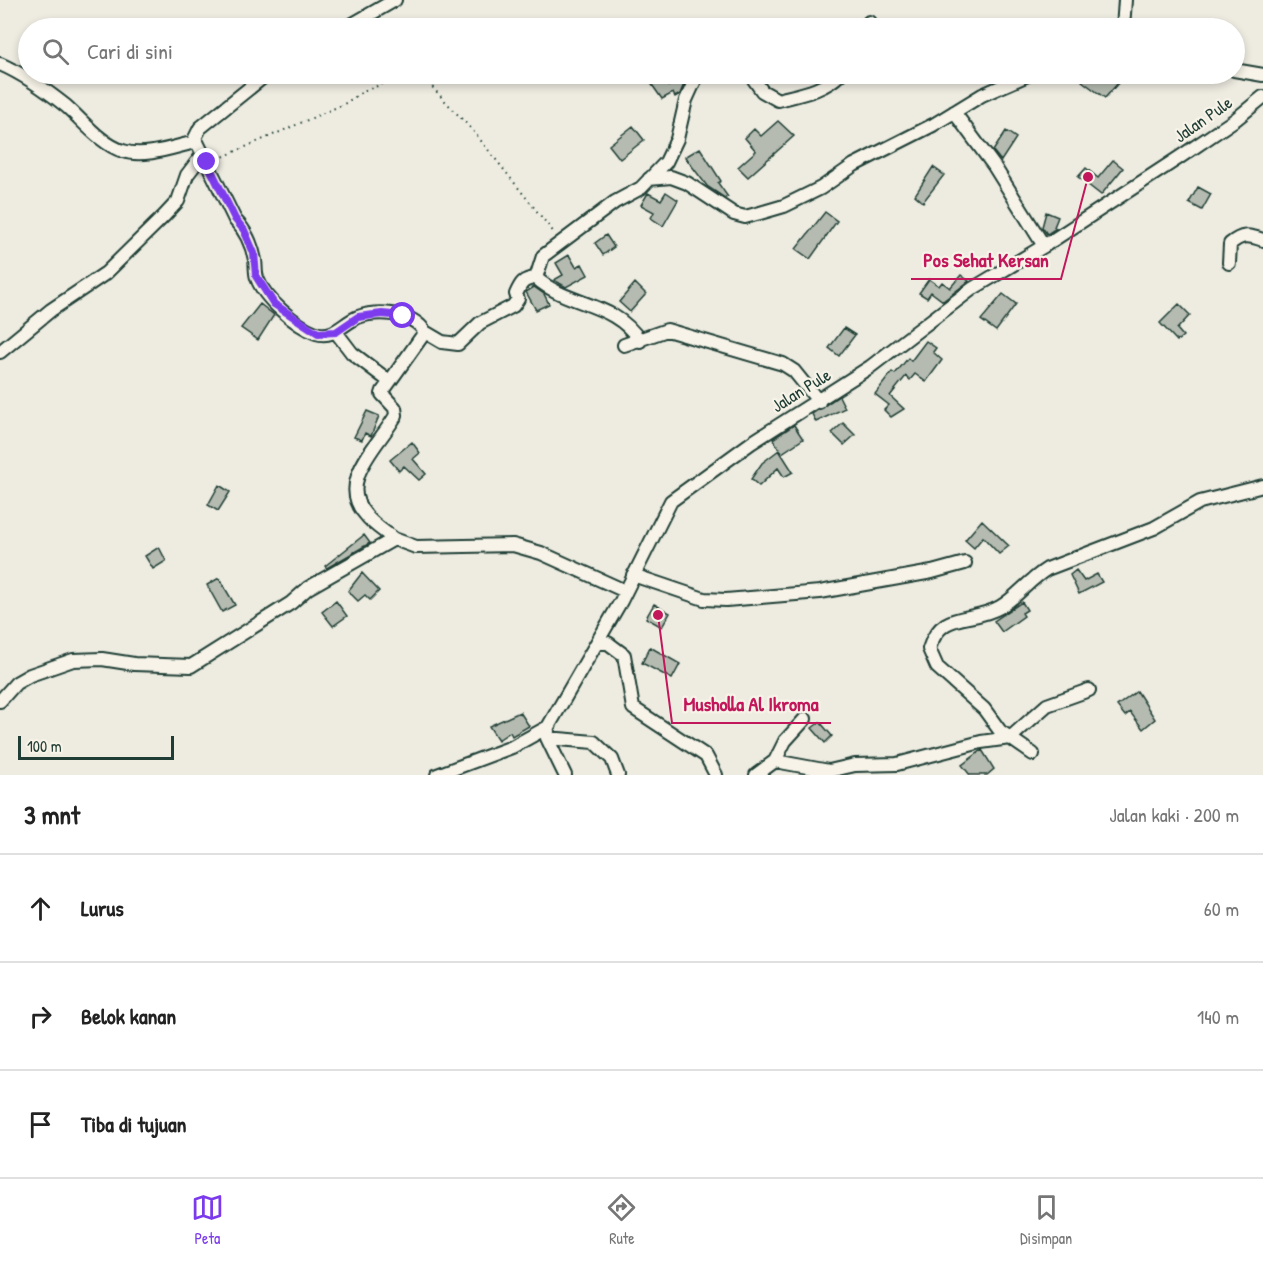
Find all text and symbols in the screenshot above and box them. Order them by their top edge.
search box [18,18,1245,84]
icon: search [39,35,72,68]
text: Cari di sini [87,36,173,66]
street label: Jalan Pule [1169,90,1237,148]
route end [193,148,219,174]
callout: Pos Sehat Kersan [911,241,1061,279]
text: Pos Sehat Kersan [923,246,1049,273]
route start [389,302,415,328]
street label: Jalan Pule [767,362,835,418]
callout: Musholla Al Ikroma [672,685,831,723]
text: Musholla Al Ikroma [684,690,819,717]
scale bar [18,733,174,760]
text: 100 m [27,735,62,757]
text: 3 mnt [24,797,80,832]
text: Jalan kaki · 200 m [1109,801,1239,828]
icon: ahead [24,892,57,925]
text: Lurus [81,893,124,923]
text: 60 m [1204,895,1239,922]
icon: right [24,1000,57,1033]
text: Belok kanan [81,1001,176,1031]
text: 140 m [1197,1003,1239,1030]
icon: arrive [24,1108,57,1141]
text: Tiba di tujuan [81,1109,186,1139]
tab: Peta [191,1191,224,1249]
tab: Rute [605,1191,638,1249]
tab: Disimpan [1020,1191,1072,1249]

